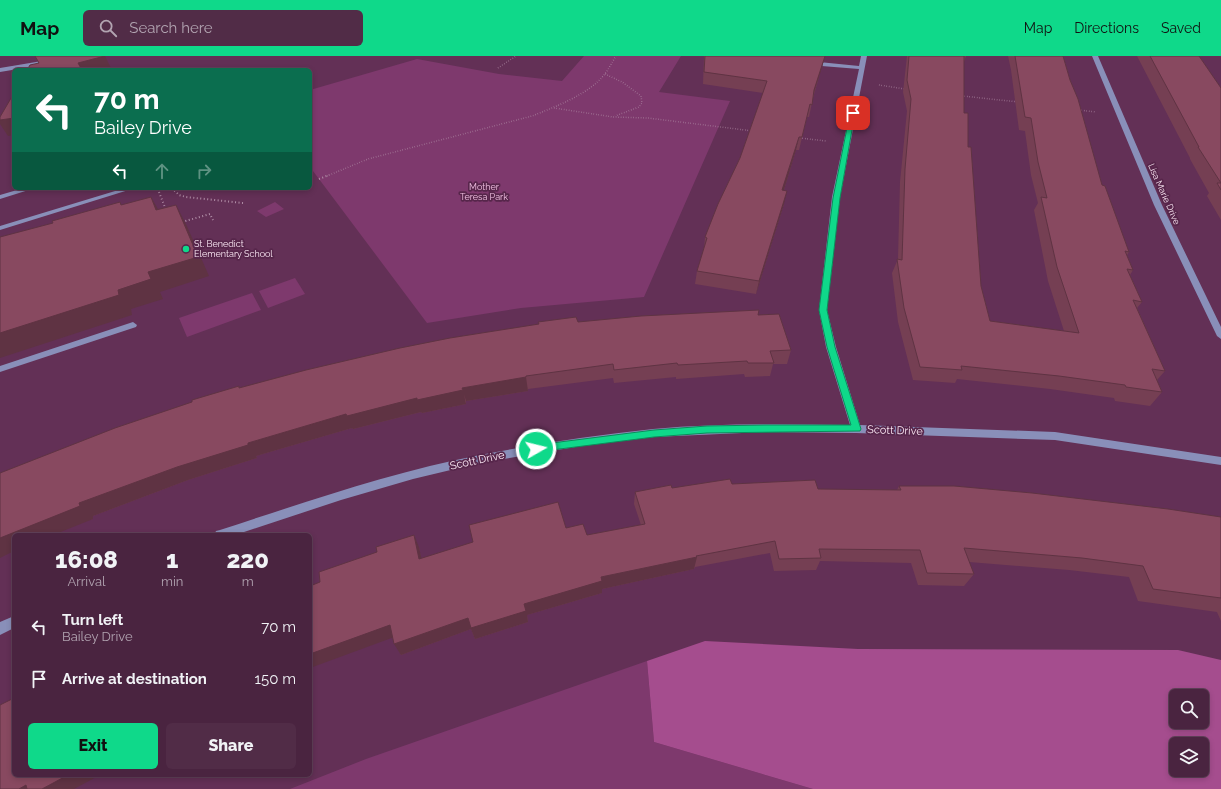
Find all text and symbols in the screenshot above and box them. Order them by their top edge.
search box [83,10,363,46]
text: Map [20,17,59,39]
icon: search [97,17,119,39]
text: Search here [129,19,213,37]
text: Map [1024,20,1052,36]
text: Directions [1074,20,1139,36]
text: Saved [1161,20,1201,36]
text: 70 m [94,83,160,116]
icon: left [28,84,80,136]
pin [836,96,870,130]
icon: arrive [842,102,864,124]
text: Bailey Drive [94,117,192,138]
icon: left [109,160,131,182]
icon: ahead [151,160,173,182]
icon: right [193,160,215,182]
street label: Lisa Marie Drive [1146,162,1182,227]
park label: Mother Teresa Park [460,182,508,202]
place label: St. Benedict Elementary School [194,239,273,259]
marker: St. Benedict Elementary School [181,244,191,254]
street label: Scott Drive [867,423,924,438]
position arrow [515,428,557,470]
street label: Scott Drive [449,448,506,473]
text: 16:08 [55,545,118,574]
text: 1 [166,545,178,574]
text: 220 [226,545,269,574]
text: Arrival [67,574,106,589]
text: min [161,574,183,589]
text: m [242,574,254,589]
text: Turn left [62,611,123,629]
icon: left [28,616,50,638]
text: 70 m [261,618,296,636]
text: Bailey Drive [62,629,133,644]
icon: arrive [28,668,50,690]
text: Arrive at destination [62,670,207,688]
text: 150 m [255,670,296,688]
map controls [1169,689,1209,777]
button: search [1169,689,1209,729]
button: Exit [28,723,158,769]
button: Share [166,723,296,769]
button: layers [1169,737,1209,777]

